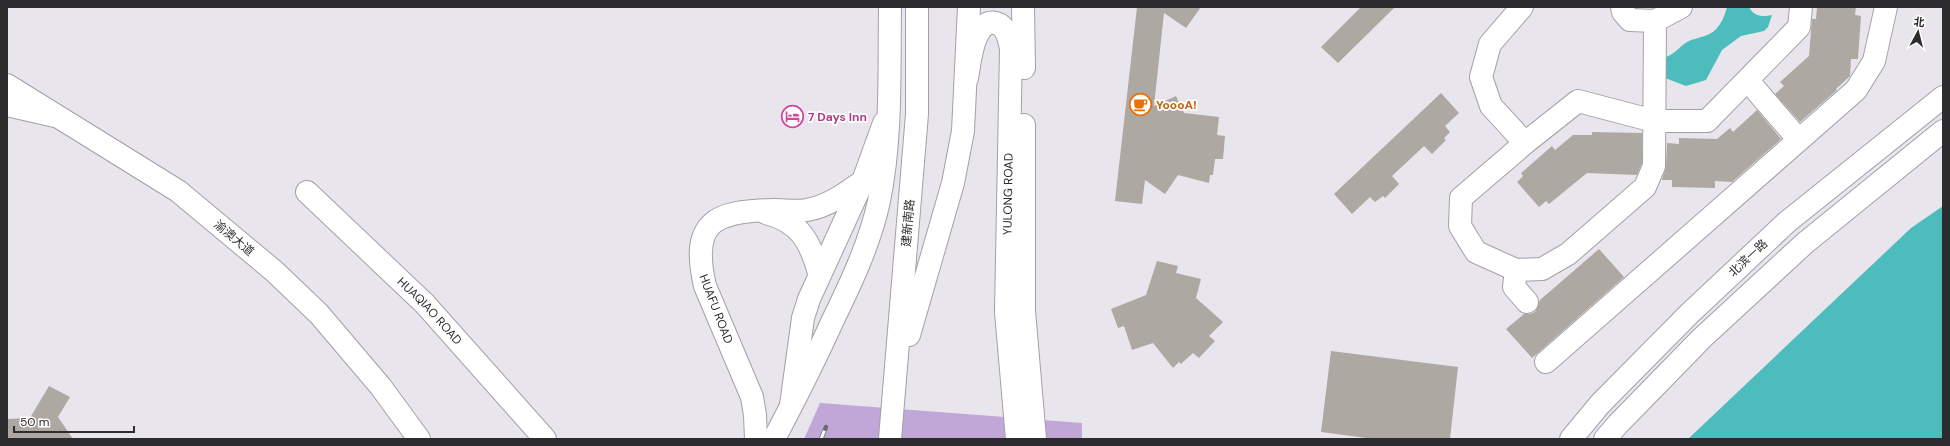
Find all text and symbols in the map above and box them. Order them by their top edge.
north arrow [1898,12,1938,52]
text: 北 [1913,14,1926,30]
cafe icon: YoooA! [1127,92,1153,118]
place label: YoooA! [1156,97,1197,113]
hotel icon: 7 Days Inn [780,104,806,130]
place label: 7 Days Inn [808,109,867,125]
street label: YULONG ROAD [999,153,1017,235]
street label: 建新南路 [898,198,918,248]
street label: 渝澳大道 [210,216,258,260]
street label: 北滨一路 [1725,236,1771,280]
street label: HUAFU ROAD [695,272,737,346]
street label: HUAQIAO ROAD [394,274,466,348]
scale bar [14,408,134,434]
text: 50 m [20,414,49,430]

